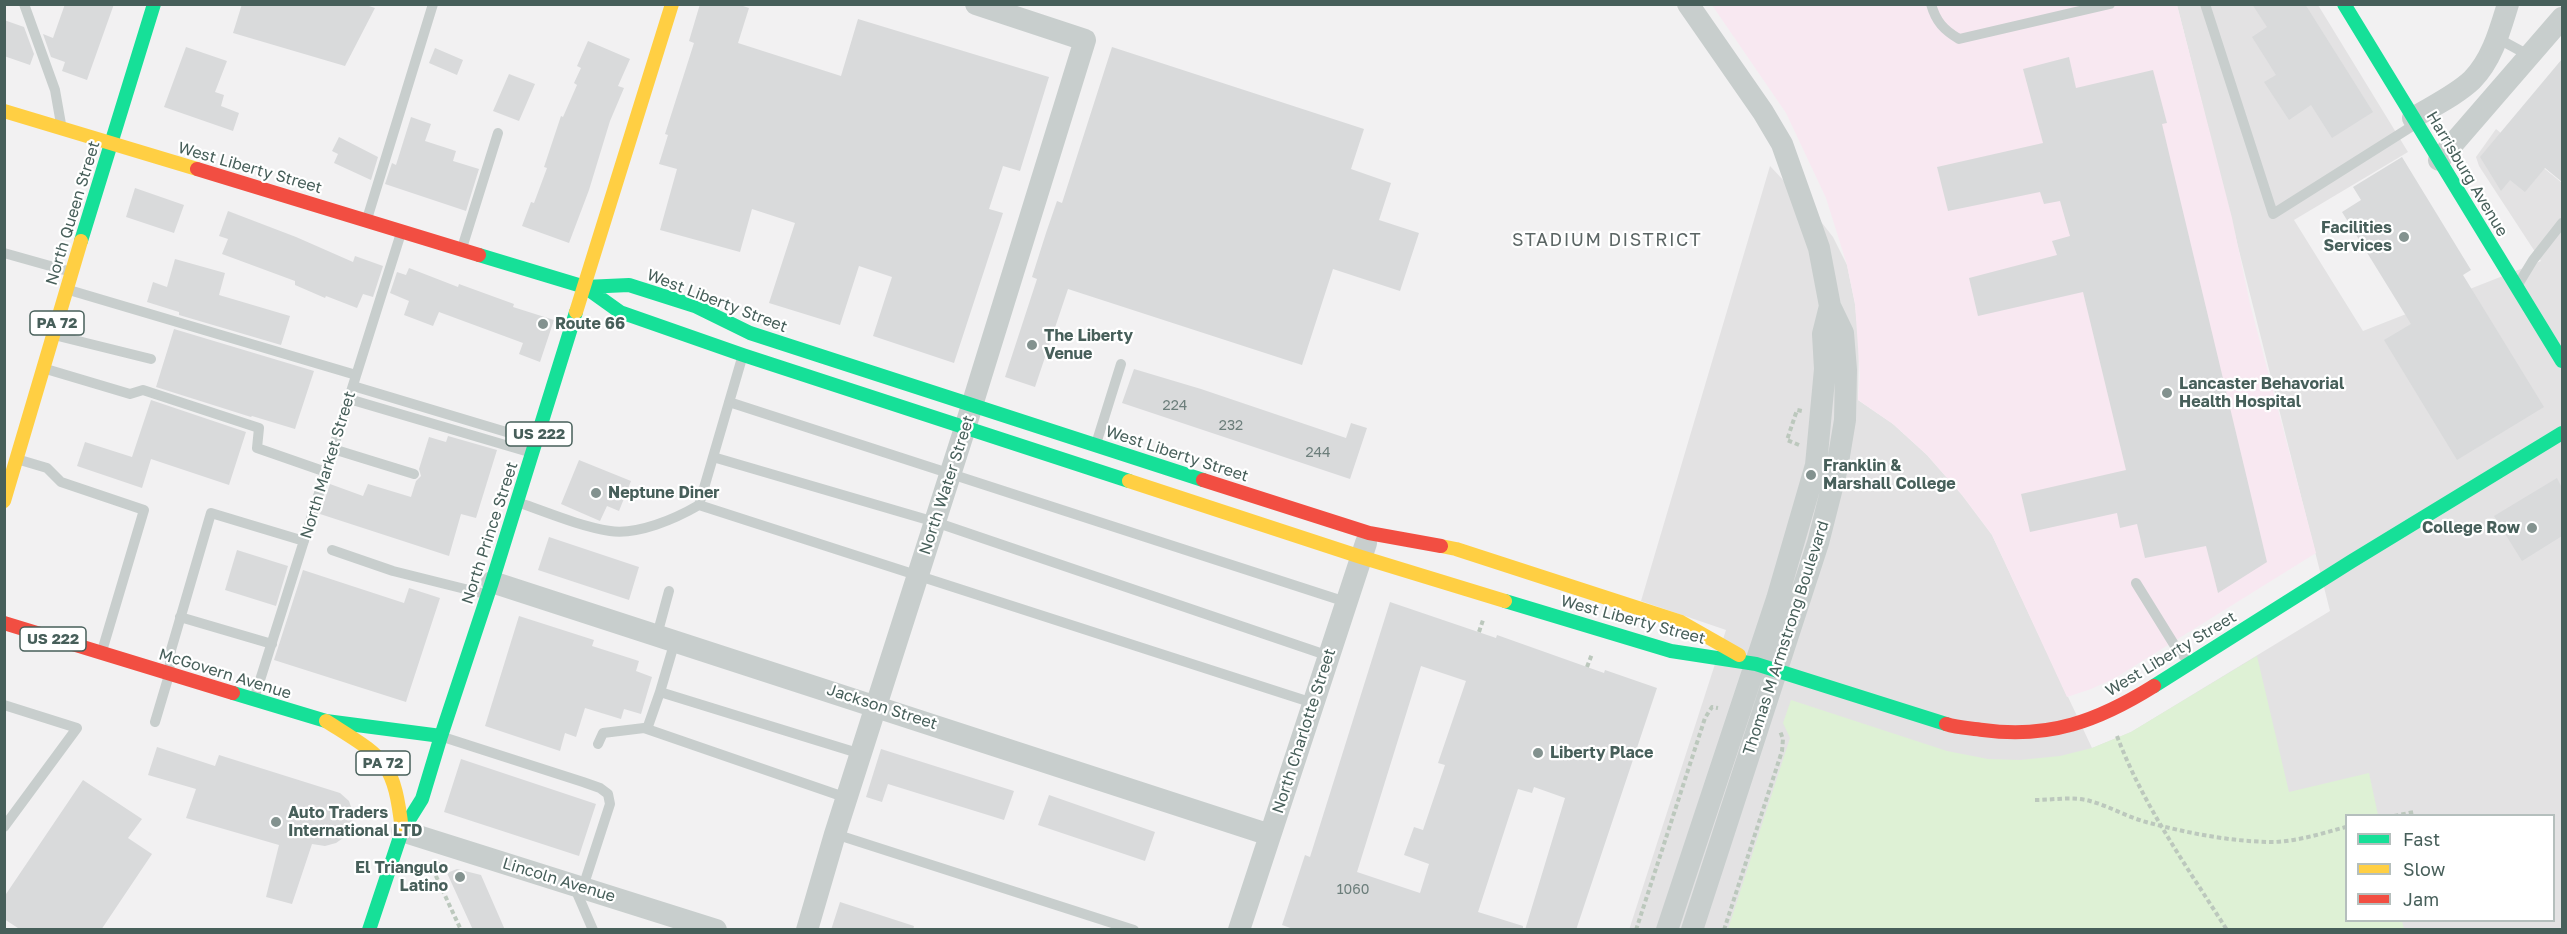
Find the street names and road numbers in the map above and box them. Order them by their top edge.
street label: Harrisburg Avenue [2422,108,2512,240]
street label: West Liberty Street [176,138,324,198]
street label: North Queen Street [42,139,104,287]
street label: West Liberty Street [644,265,790,337]
road number: PA 72 [30,311,84,335]
street label: North Market Street [296,389,360,541]
street label: North Water Street [915,413,979,557]
road number: US 222 [506,422,572,446]
street label: West Liberty Street [1103,422,1251,486]
street label: North Prince Street [458,459,522,607]
street label: Thomas M Armstrong Boulevard [1739,518,1833,758]
street label: West Liberty Street [1559,591,1707,649]
street label: West Liberty Street [2102,607,2240,701]
road number: US 222 [20,627,86,651]
street label: McGovern Avenue [156,645,294,703]
street label: North Charlotte Street [1268,646,1340,816]
street label: Jackson Street [824,680,940,734]
road number: PA 72 [356,751,410,775]
street label: Lincoln Avenue [500,854,618,906]

